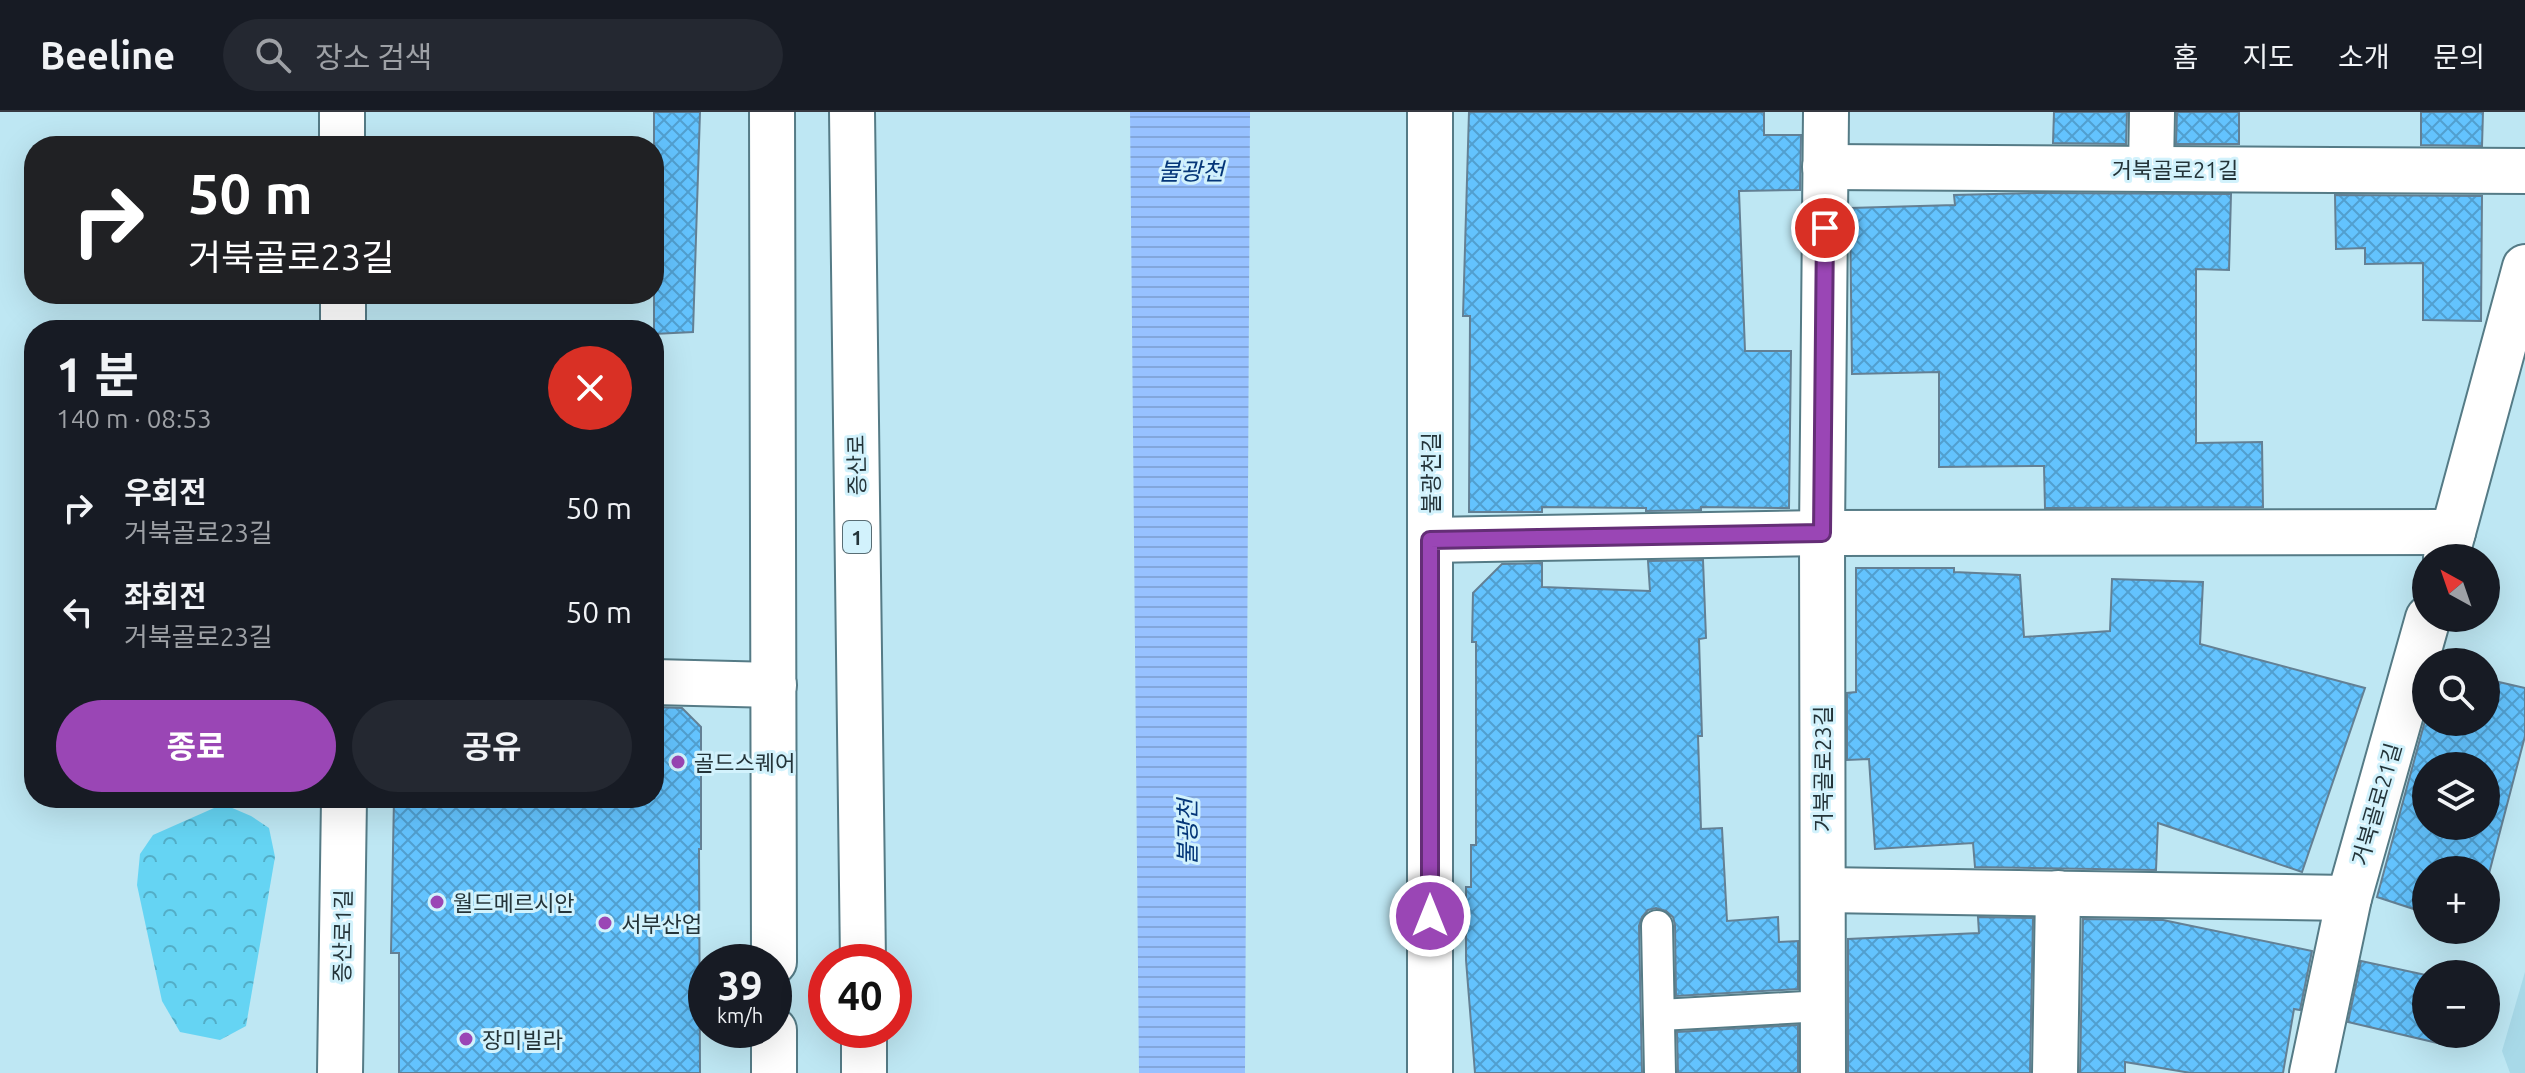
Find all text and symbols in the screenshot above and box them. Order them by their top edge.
search box [223,19,783,91]
icon: search [251,33,295,77]
text: Beeline [40,34,175,76]
text: 장소 검색 [315,40,432,74]
text: 홈 [2173,41,2198,72]
text: 지도 [2242,41,2294,72]
text: 소개 [2338,41,2389,72]
text: 문의 [2433,41,2485,72]
street label: 거북골로21길 [2112,157,2238,182]
water label: 불광천 [1158,158,1227,185]
text: 50 m [188,162,313,225]
icon: right [56,168,160,272]
pin [1791,194,1859,262]
icon: arrive [1803,206,1847,250]
text: 거북골로23길 [188,236,394,277]
button: close [548,346,632,430]
text: 1 분 [56,347,139,401]
text: 140 m · 08:53 [56,404,212,433]
street label: 불광천길 [1418,433,1443,513]
street label: 증산로 [843,434,869,496]
text: 우회전 [124,475,207,509]
icon: right [56,486,100,530]
text: 50 m [565,491,632,525]
text: 거북골로23길 [124,518,273,547]
road number: 1 [843,521,871,553]
north arrow [2412,544,2500,632]
map controls [2412,544,2500,1048]
text: 좌회전 [124,579,207,613]
icon: left [56,590,100,634]
text: 50 m [565,595,632,629]
text: 거북골로23길 [124,622,273,651]
button: search [2412,648,2500,736]
button: 종료 [56,700,336,792]
button: 공유 [352,700,632,792]
street label: 거북골로23길 [1810,706,1835,832]
street label: 거북골로21길 [2347,740,2405,868]
place label: 골드스퀘어 [694,750,795,775]
button: layers [2412,752,2500,840]
marker: 골드스퀘어 [669,753,687,771]
water label: 불광천 [1174,796,1201,865]
button: + [2412,856,2500,944]
position arrow [1388,874,1472,958]
street label: 증산로1길 [329,889,355,983]
place label: 월드메르시안 [453,890,574,915]
marker: 월드메르시안 [428,893,446,911]
place label: 서부산업 [621,911,702,936]
marker: 서부산업 [596,914,614,932]
speed limit sign: 40 [808,944,912,1048]
button: − [2412,960,2500,1048]
text: 39 [717,963,763,1008]
text: km/h [717,1004,763,1027]
place label: 장미빌라 [482,1027,563,1052]
marker: 장미빌라 [457,1030,475,1048]

